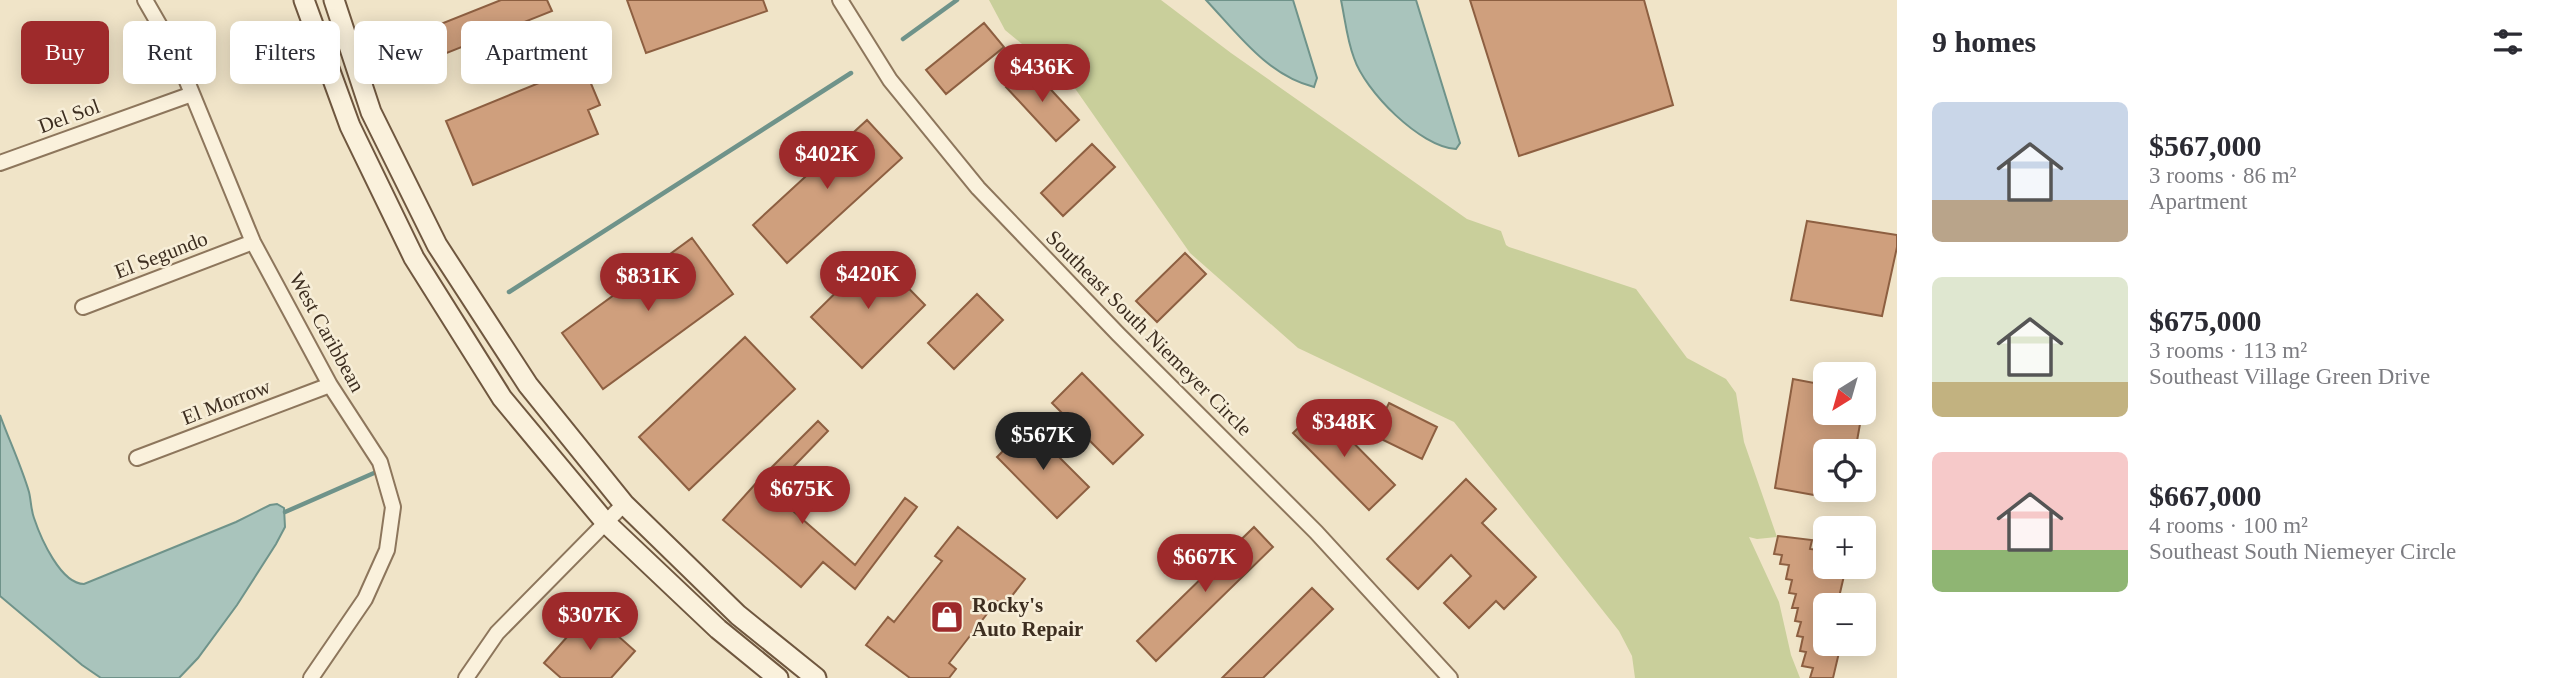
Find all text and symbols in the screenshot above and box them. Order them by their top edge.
chip: Buy [21,21,109,84]
chip: Rent [123,21,216,84]
chip: Filters [230,21,340,84]
chip: New [354,21,447,84]
chip: Apartment [461,21,612,84]
icon: filters [2489,23,2527,61]
text: 9 homes [1932,25,2036,58]
pin: $436K [993,44,1091,104]
text: $436K [1010,54,1074,79]
street label: Del Sol [35,94,103,138]
text: $567,000 [2149,129,2262,162]
icon: home [1988,130,2072,214]
pin: $402K [778,132,876,191]
text: $402K [795,141,859,166]
text: 3 rooms · 86 m² [2149,163,2296,188]
text: Apartment [2149,189,2247,214]
street label: Southeast South Niemeyer Circle [1041,225,1257,441]
street label: El Segundo [111,226,211,284]
pin: $420K [819,252,917,311]
pin: $831K [599,254,697,313]
text: $420K [836,261,900,286]
text: $831K [616,263,680,288]
street label: West Caribbean [284,268,370,396]
text: $675,000 [2149,304,2262,337]
icon: home [1988,305,2072,389]
text: 3 rooms · 113 m² [2149,338,2307,363]
north arrow [1813,362,1876,425]
map controls [1813,362,1876,656]
text: Southeast Village Green Drive [2149,364,2430,389]
street label: El Morrow [178,374,274,430]
pin: $348K [1295,400,1393,459]
text: $348K [1312,409,1376,434]
pin: $567K [994,412,1092,472]
text: $567K [1011,422,1075,447]
button: locate [1813,439,1876,502]
pin: $675K [753,466,851,526]
text: $675K [770,476,834,501]
text: $667,000 [2149,479,2262,512]
icon: home [1988,480,2072,564]
text: 4 rooms · 100 m² [2149,513,2308,538]
button: + [1813,516,1876,579]
pin: $667K [1156,534,1254,594]
text: Southeast South Niemeyer Circle [2149,539,2456,564]
text: $667K [1173,544,1237,569]
pin: $307K [541,592,639,652]
place label: Rocky's Auto Repair [972,593,1083,641]
button: − [1813,593,1876,656]
shop icon: Rocky's Auto Repair [928,598,966,636]
text: $307K [558,602,622,627]

